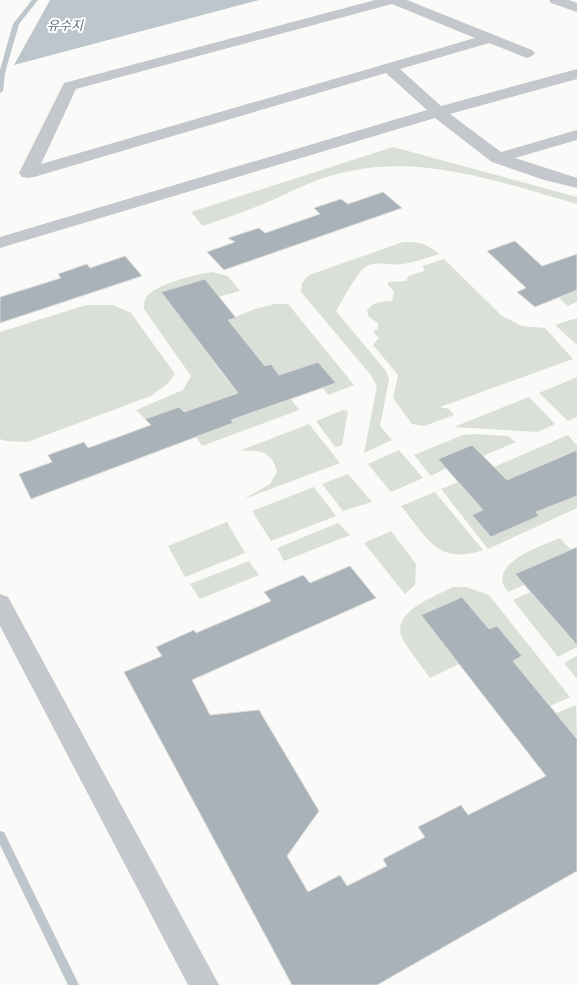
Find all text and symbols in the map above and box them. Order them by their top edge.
water label: 유수지 [47,16,84,35]

